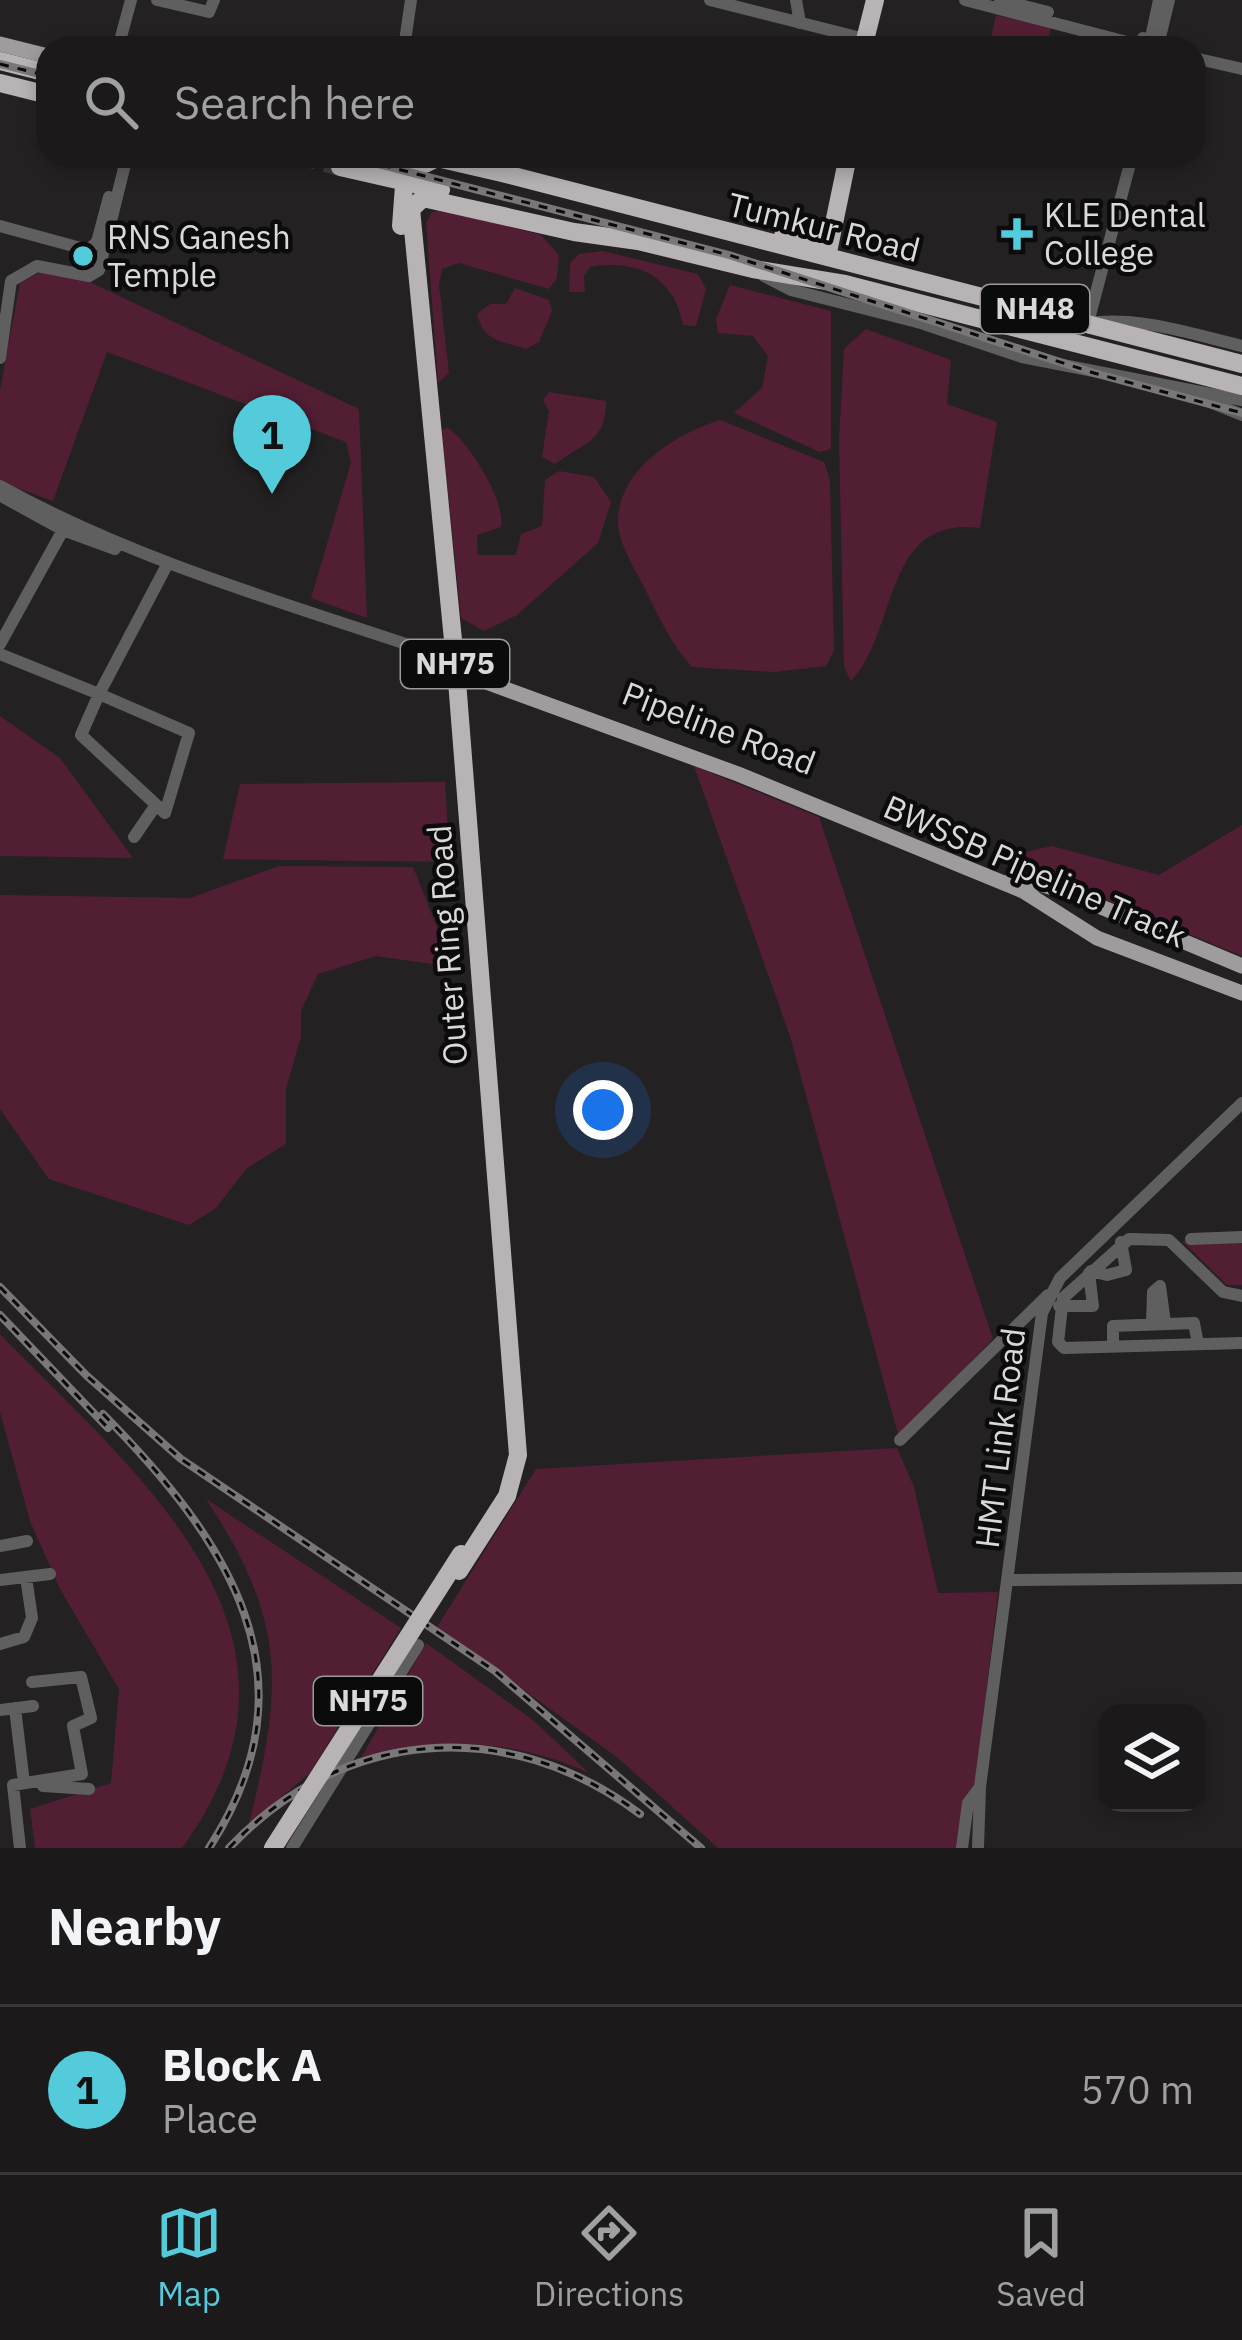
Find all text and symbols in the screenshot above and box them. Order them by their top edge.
search box [36,36,1206,168]
icon: search [78,69,144,135]
text: Search here [174,73,415,131]
street label: Tumkur Road [724,182,925,271]
place label: KLE Dental College [1044,193,1206,274]
place label: RNS Ganesh Temple [107,215,291,296]
marker: KLE Dental College [1001,218,1033,250]
marker: RNS Ganesh Temple [70,243,96,269]
road number: NH48 [981,285,1089,333]
pin: 1 [233,395,311,494]
road number: NH75 [401,640,509,688]
street label: Pipeline Road [617,671,822,784]
street label: BWSSB Pipeline Track [877,784,1193,957]
street label: Outer Ring Road [417,823,476,1067]
your location [573,1080,633,1140]
street label: HMT Link Road [965,1325,1034,1550]
road number: NH75 [314,1677,422,1725]
map controls [1098,1704,1206,1812]
button: layers [1098,1704,1206,1812]
text: Nearby [48,1893,221,1959]
text: Block A [162,2035,322,2093]
text: 1 [75,2064,99,2115]
text: 570 m [1081,2064,1194,2115]
text: Place [162,2093,258,2144]
tab: Map [156,2200,222,2315]
tab: Directions [534,2200,684,2315]
tab: Saved [996,2200,1086,2315]

